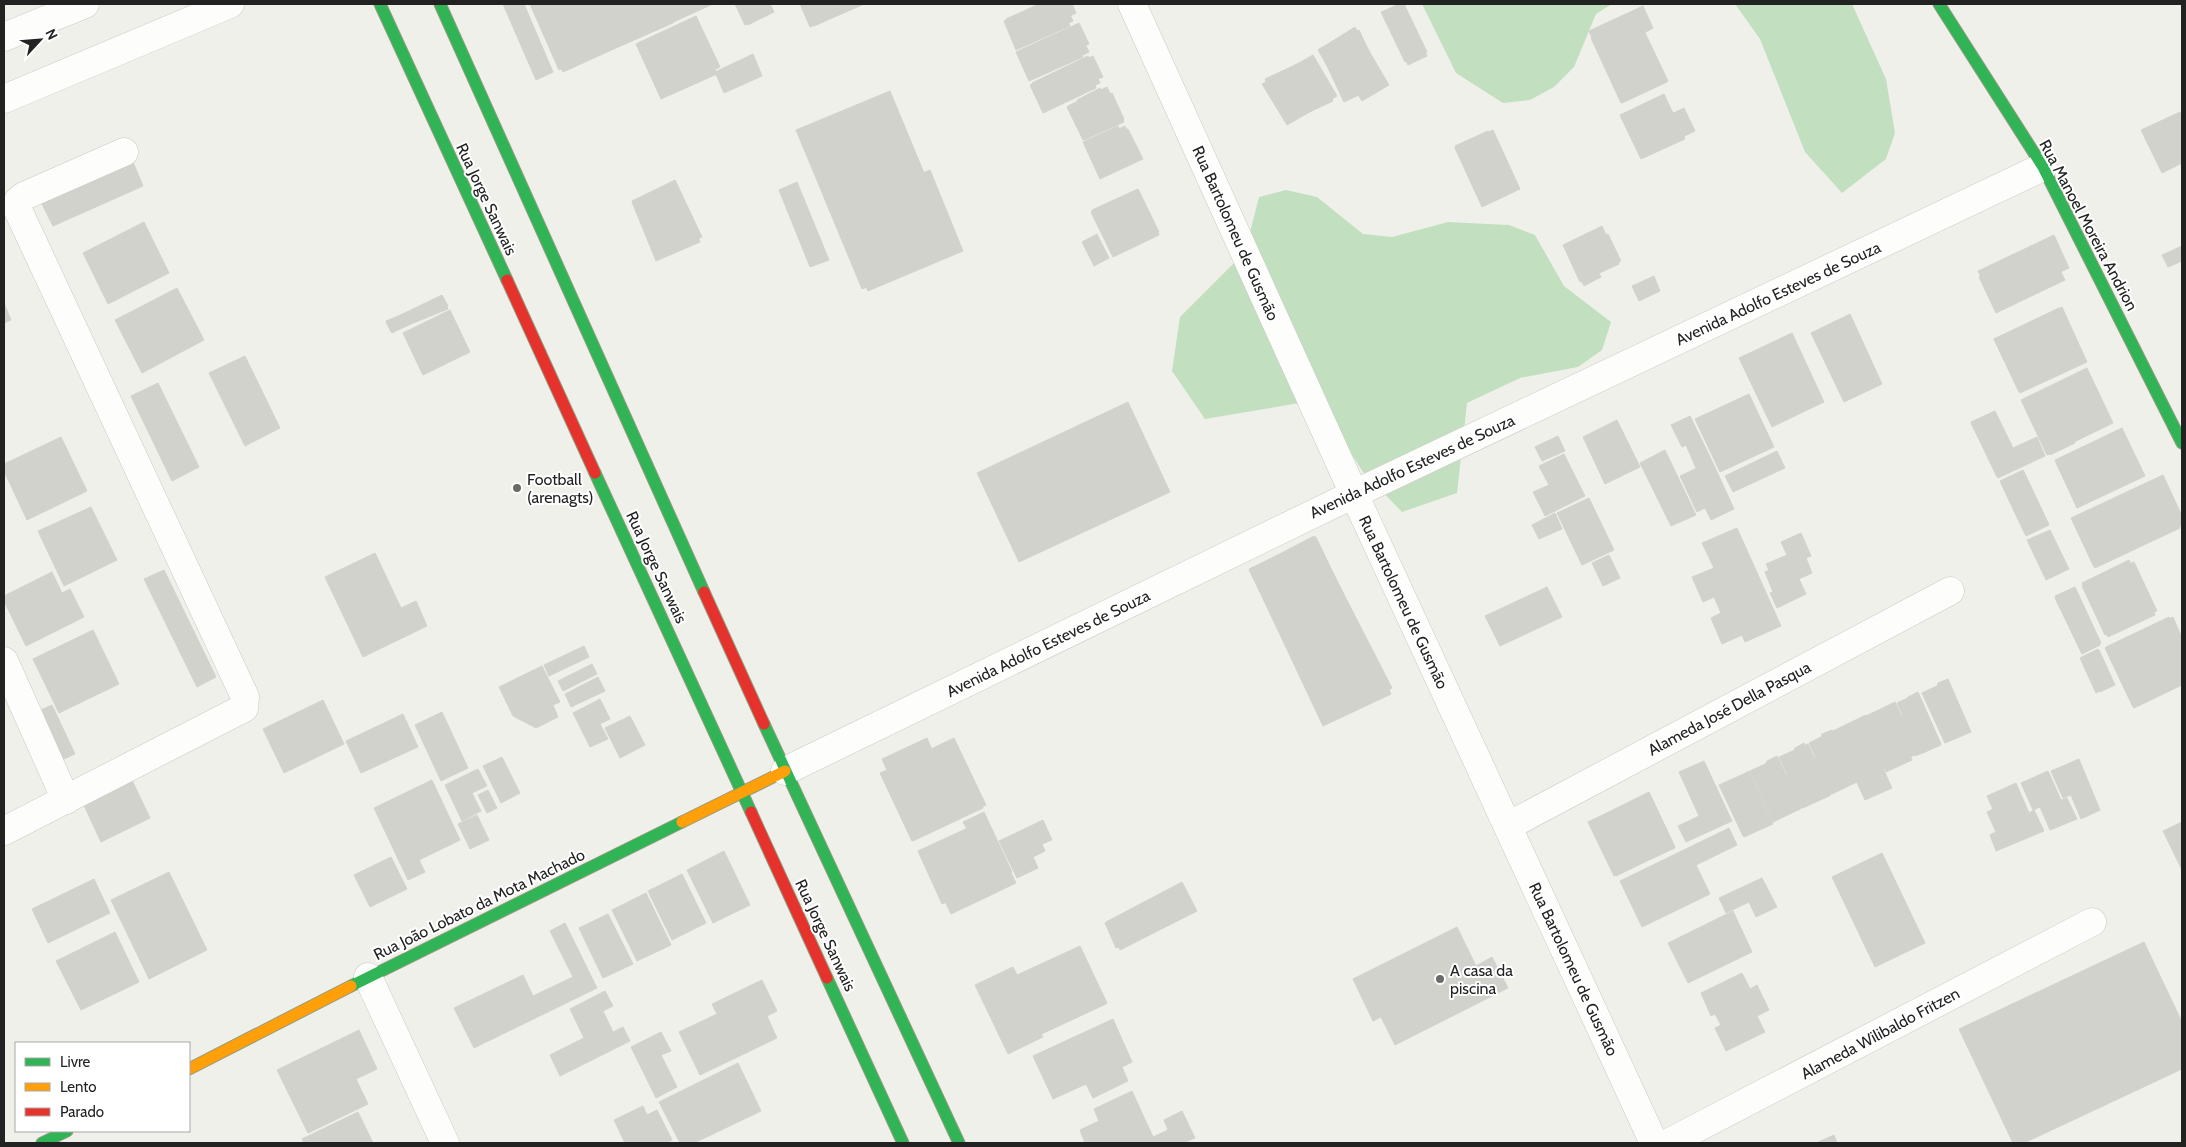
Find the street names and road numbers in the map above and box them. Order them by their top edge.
street label: Rua Manoel Moreira Andrion [2035,136,2142,314]
street label: Rua Jorge Sanwais [452,140,521,259]
street label: Rua Bartolomeu de Gusmão [1188,143,1283,324]
street label: Avenida Adolfo Esteves de Souza [1673,237,1884,349]
street label: Avenida Adolfo Esteves de Souza [1307,410,1518,522]
street label: Rua Jorge Sanwais [622,508,691,627]
street label: Rua Bartolomeu de Gusmão [1355,513,1452,692]
street label: Avenida Adolfo Esteves de Souza [943,586,1153,701]
street label: Alameda José Della Pasqua [1645,657,1814,759]
street label: Rua João Lobato da Mota Machado [370,845,588,964]
street label: Rua Jorge Sanwais [791,876,860,995]
street label: Rua Bartolomeu de Gusmão [1525,880,1622,1059]
street label: Alameda Wilibaldo Fritzen [1798,984,1963,1083]

